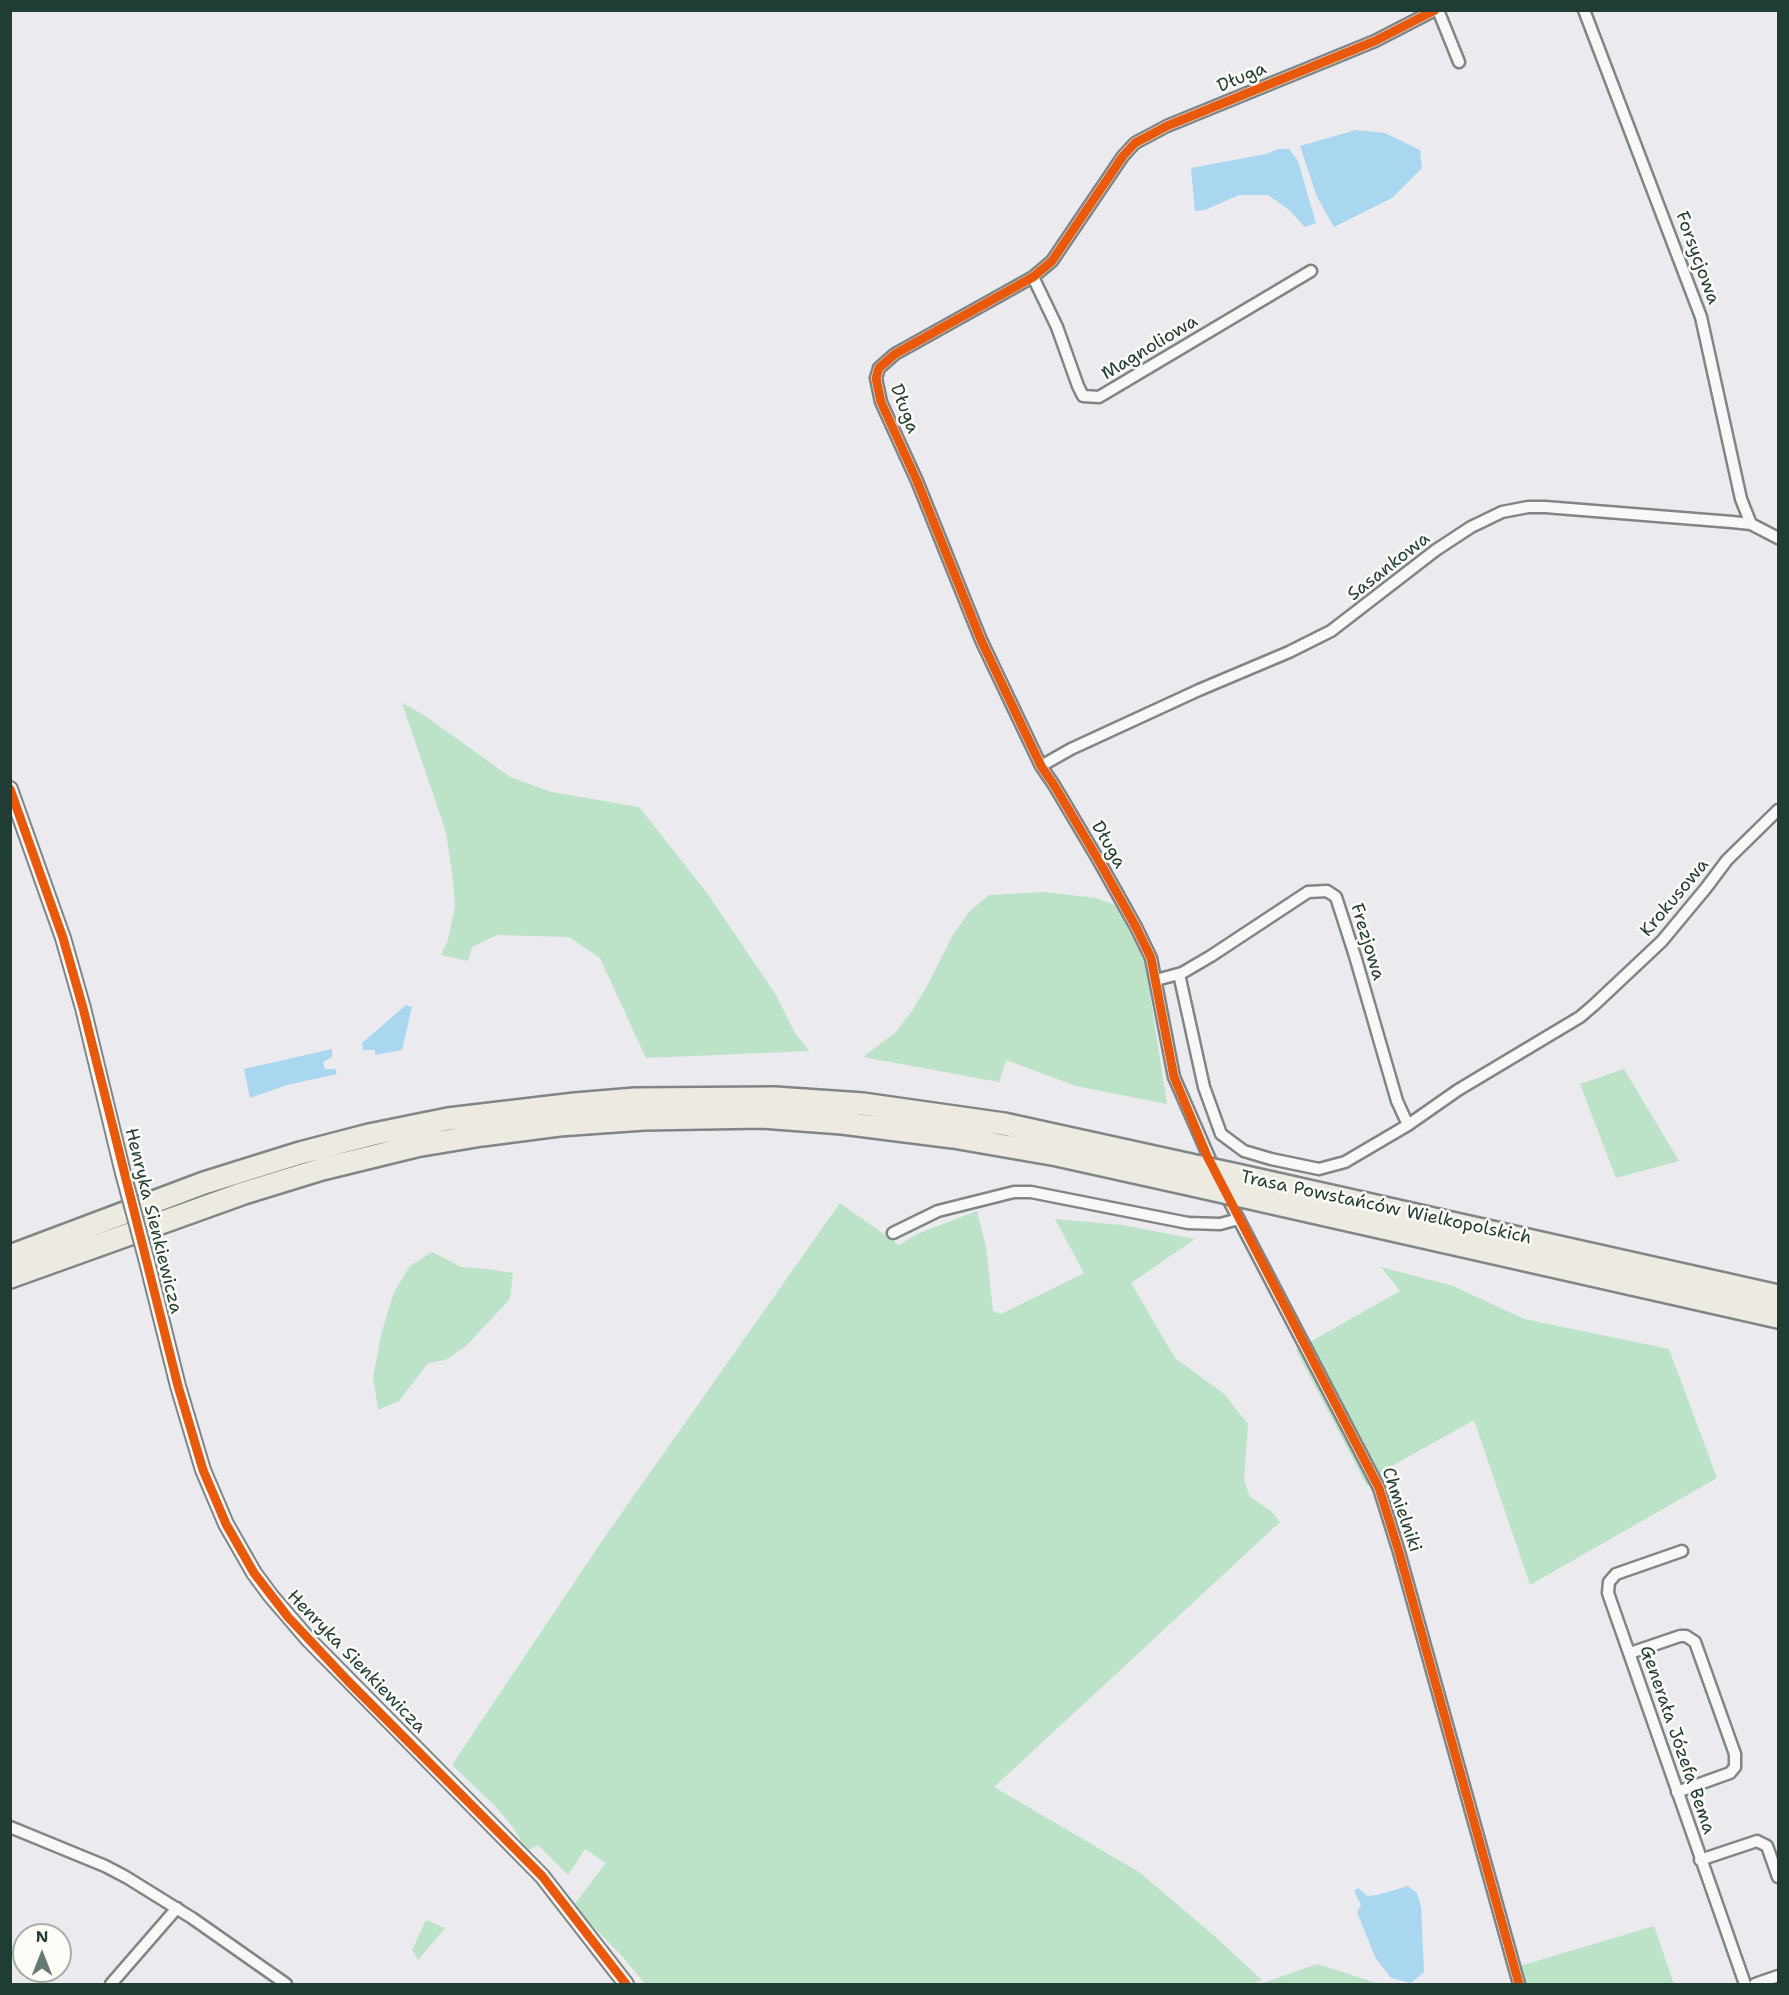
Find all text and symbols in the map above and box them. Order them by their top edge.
street label: Długa [1214,58,1270,98]
street label: Forsycjowa [1670,209,1724,307]
street label: Magnoliowa [1098,311,1202,385]
street label: Długa [885,381,923,437]
street label: Sasankowa [1344,528,1434,606]
street label: Długa [1086,817,1130,873]
street label: Krokusowa [1636,855,1714,941]
street label: Frezjowa [1345,901,1389,983]
street label: Henryka Sienkiewicza [119,1126,187,1316]
street label: Trasa Powstańców Wielkopolskich [1239,1167,1533,1249]
street label: Chmielniki [1376,1465,1426,1555]
street label: Henryka Sienkiewicza [282,1586,430,1738]
street label: Generała Józefa Bema [1635,1643,1719,1837]
north arrow [12,1923,72,1983]
text: N [36,1926,48,1947]

